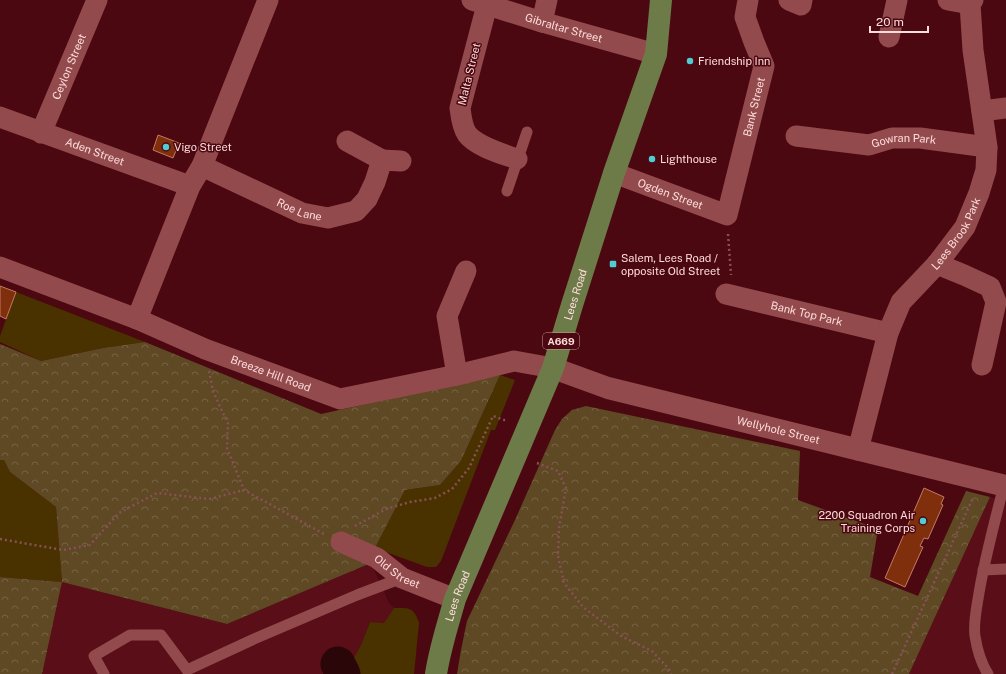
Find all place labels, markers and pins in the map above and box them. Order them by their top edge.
place label: Friendship Inn [698,55,770,67]
marker: Friendship Inn [685,56,695,66]
place label: Vigo Street [174,141,232,153]
marker: Vigo Street [161,142,171,152]
place label: Lighthouse [660,153,717,165]
marker: Lighthouse [647,154,657,164]
place label: Salem, Lees Road / opposite Old Street [621,252,720,277]
marker: Salem, Lees Road / opposite Old Street [608,259,618,269]
place label: 2200 Squadron Air Training Corps [818,509,915,534]
marker: 2200 Squadron Air Training Corps [918,516,928,526]

